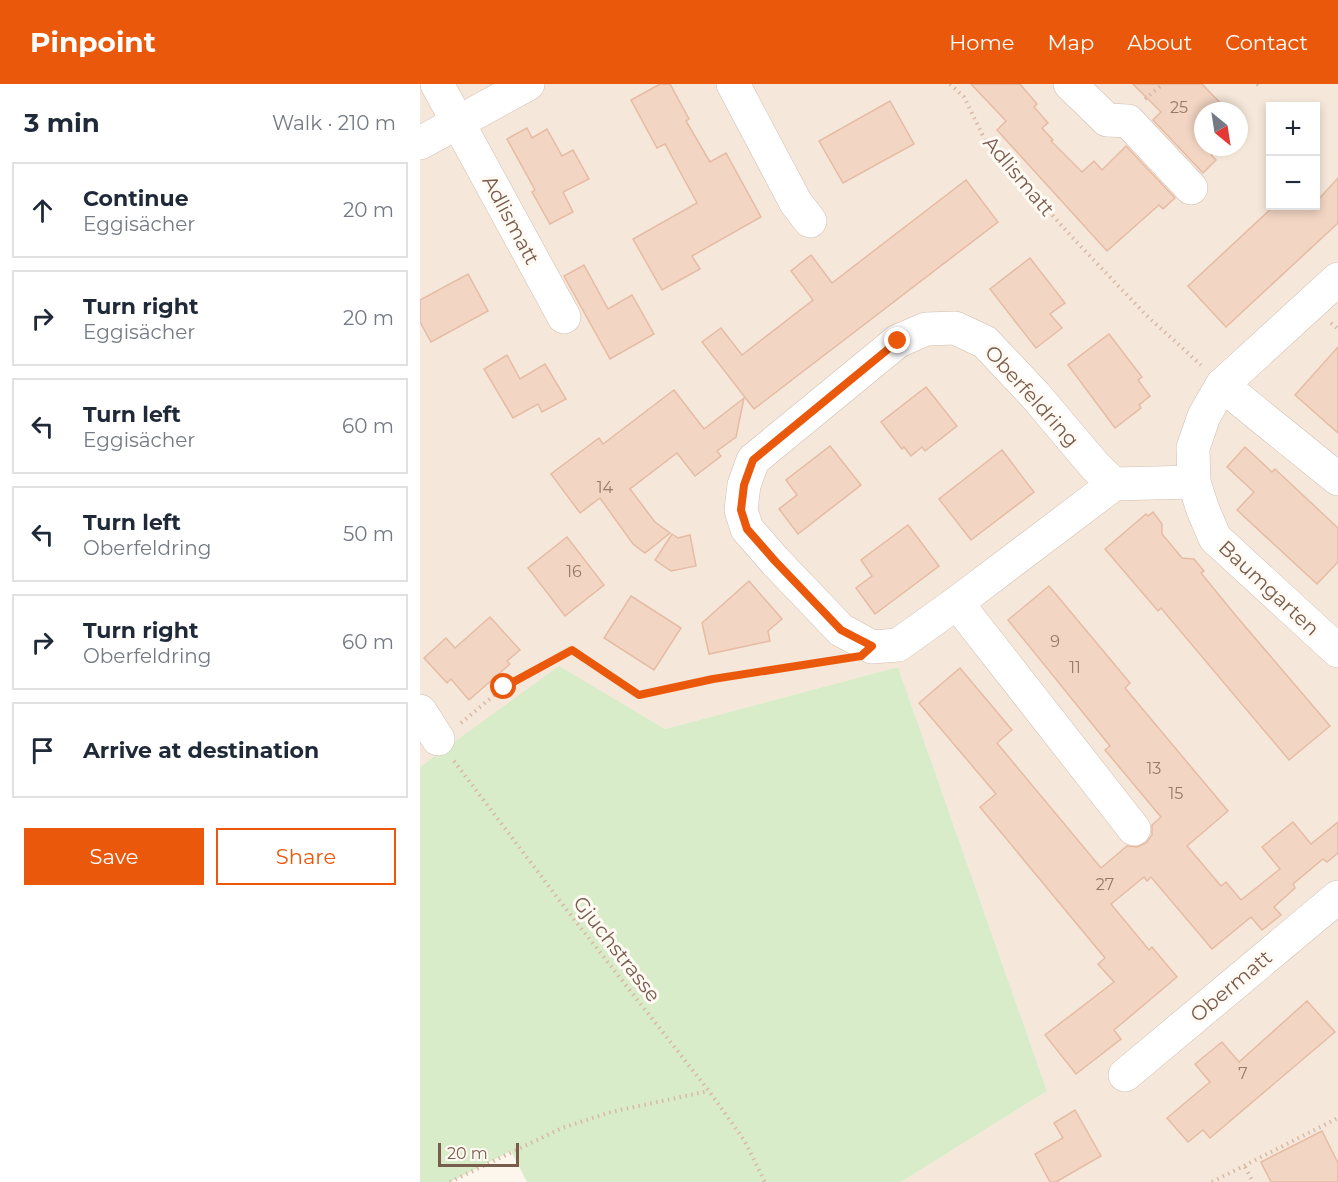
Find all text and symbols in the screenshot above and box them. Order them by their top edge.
text: Pinpoint [30,25,156,59]
text: Home [949,30,1014,55]
text: Map [1047,30,1094,55]
text: About [1127,30,1192,55]
text: Contact [1225,30,1308,55]
house number: 25 [1170,98,1188,117]
north arrow [1194,102,1248,156]
map controls [1266,102,1320,210]
button: + [1266,102,1320,156]
text: 3 min [24,107,100,139]
text: Walk · 210 m [272,111,396,135]
street label: Adlismatt [979,131,1059,221]
button: − [1266,156,1320,210]
street label: Adlismatt [478,171,544,269]
text: Continue [83,185,189,212]
icon: ahead [26,194,59,227]
text: 20 m [343,198,394,222]
text: Eggisächer [83,212,195,236]
text: Turn right [83,293,198,320]
icon: right [26,302,59,335]
text: 20 m [343,306,394,330]
text: Eggisächer [83,320,195,344]
route end [884,327,910,353]
street label: Oberfeldring [980,340,1084,452]
text: Turn left [83,401,181,428]
icon: left [26,410,59,443]
text: 60 m [342,414,394,438]
text: Eggisächer [83,428,195,452]
house number: 14 [597,478,614,497]
text: Turn left [83,509,181,536]
icon: left [26,518,59,551]
text: 50 m [343,522,394,546]
street label: Baumgarten [1214,535,1324,641]
text: Oberfeldring [83,536,212,560]
house number: 16 [566,562,582,581]
text: Turn right [83,617,198,644]
icon: right [26,626,59,659]
text: 60 m [342,630,394,654]
house number: 9 [1050,632,1060,651]
text: Oberfeldring [83,644,212,668]
house number: 11 [1069,658,1081,677]
route start [490,673,516,699]
icon: arrive [26,734,59,767]
text: Arrive at destination [83,737,319,764]
house number: 13 [1147,759,1161,778]
house number: 15 [1169,784,1183,803]
button: Save [24,828,204,885]
button: Share [216,828,396,885]
house number: 27 [1096,875,1114,894]
street label: Gjuchstrasse [568,891,666,1007]
street label: Obermatt [1185,945,1277,1027]
house number: 7 [1238,1064,1248,1083]
scale bar [438,1140,519,1168]
text: 20 m [447,1144,488,1163]

